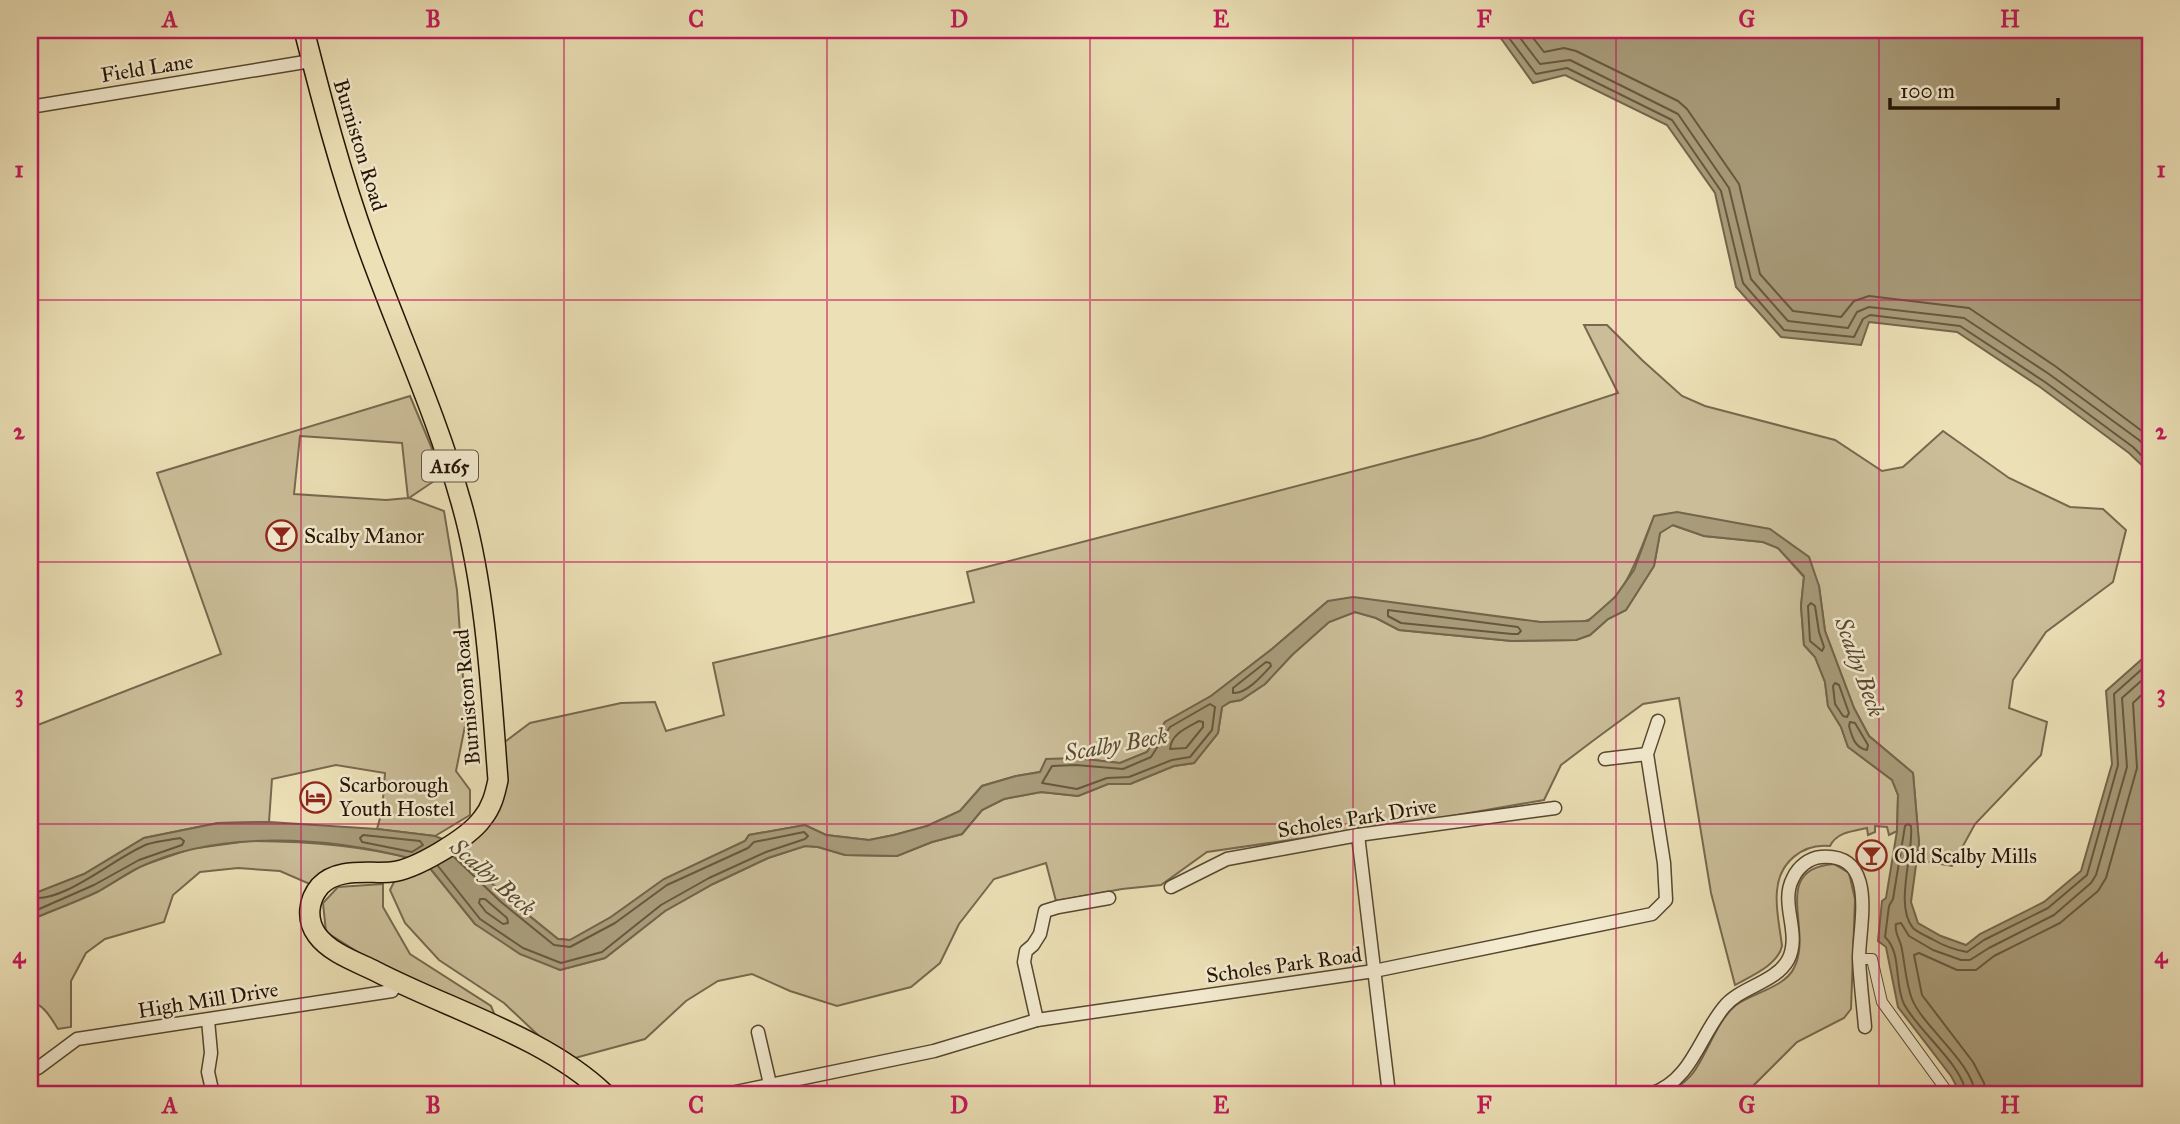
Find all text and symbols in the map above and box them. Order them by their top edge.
text: A [160,5,178,33]
text: B [425,5,441,33]
text: C [688,5,704,33]
text: D [950,5,968,33]
text: E [1213,5,1230,33]
text: F [1476,5,1492,33]
text: G [1739,5,1756,33]
text: H [2000,5,2020,33]
street label: Field Lane [99,48,195,88]
scale bar [1890,66,2058,110]
street label: Burniston Road [328,76,393,215]
text: 100 m [1900,78,1955,104]
text: 1 [14,155,24,183]
text: 1 [2156,155,2166,183]
text: 2 [13,417,25,445]
text: 2 [2155,417,2167,445]
road number: A165 [422,450,478,481]
bar icon: Scalby Manor [264,519,298,553]
place label: Scalby Manor [304,523,424,549]
water label: Scalby Beck [1829,612,1891,721]
street label: Burniston Road [448,627,486,766]
text: 3 [14,679,24,708]
text: 3 [2156,679,2166,708]
water label: Scalby Beck [1061,721,1170,767]
place label: Scarborough Youth Hostel [339,772,455,822]
hotel icon: Scarborough Youth Hostel [299,780,333,814]
street label: Scholes Park Drive [1276,793,1439,843]
water label: Scalby Beck [444,832,541,922]
bar icon: Old Scalby Mills [1854,839,1888,873]
place label: Old Scalby Mills [1894,843,2037,869]
text: 4 [13,941,27,969]
street label: Scholes Park Road [1204,941,1364,989]
text: 4 [2155,941,2169,969]
street label: High Mill Drive [136,976,280,1024]
text: A [160,1091,178,1119]
text: B [425,1091,441,1119]
text: C [688,1091,704,1119]
text: D [950,1091,968,1119]
text: E [1213,1091,1230,1119]
text: F [1476,1091,1492,1119]
text: G [1739,1091,1756,1119]
text: H [2000,1091,2020,1119]

